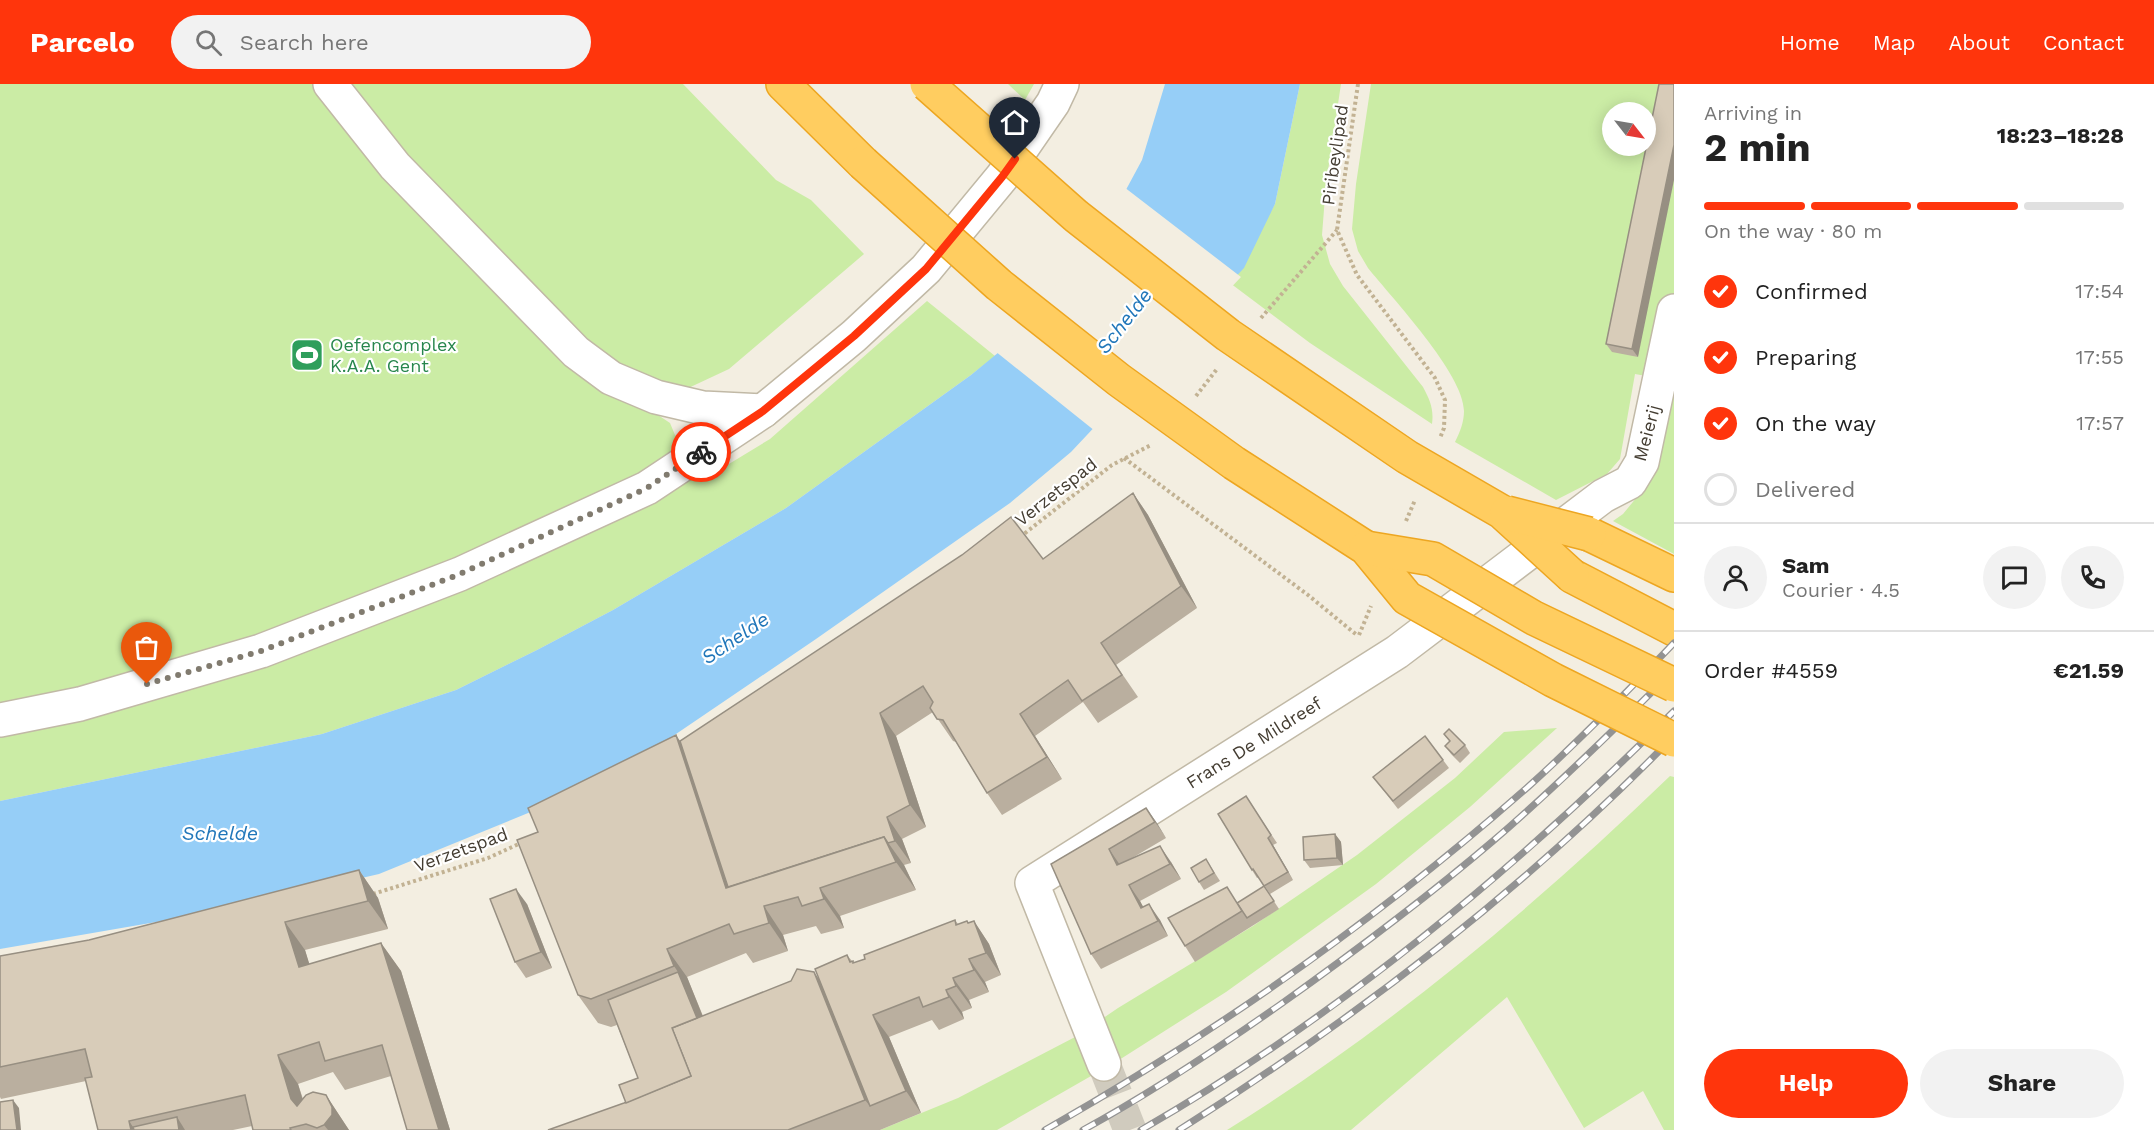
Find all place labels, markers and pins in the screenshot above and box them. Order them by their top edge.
pin [989,97,1040,159]
place label: Oefencomplex K.A.A. Gent [330,334,457,376]
sports icon: Oefencomplex K.A.A. Gent [289,337,325,373]
pin [121,622,172,684]

